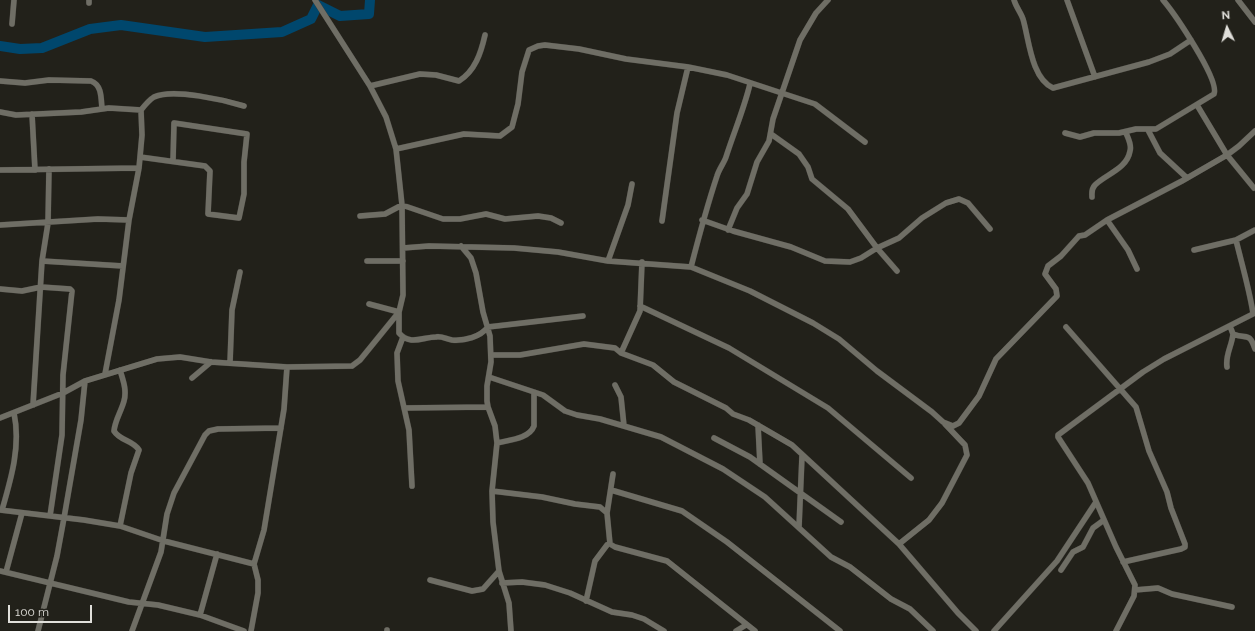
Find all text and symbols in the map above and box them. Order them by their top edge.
north arrow [1207,8,1247,48]
text: N [1221,9,1231,22]
scale bar [10,597,94,623]
text: 100 m [15,605,49,619]

